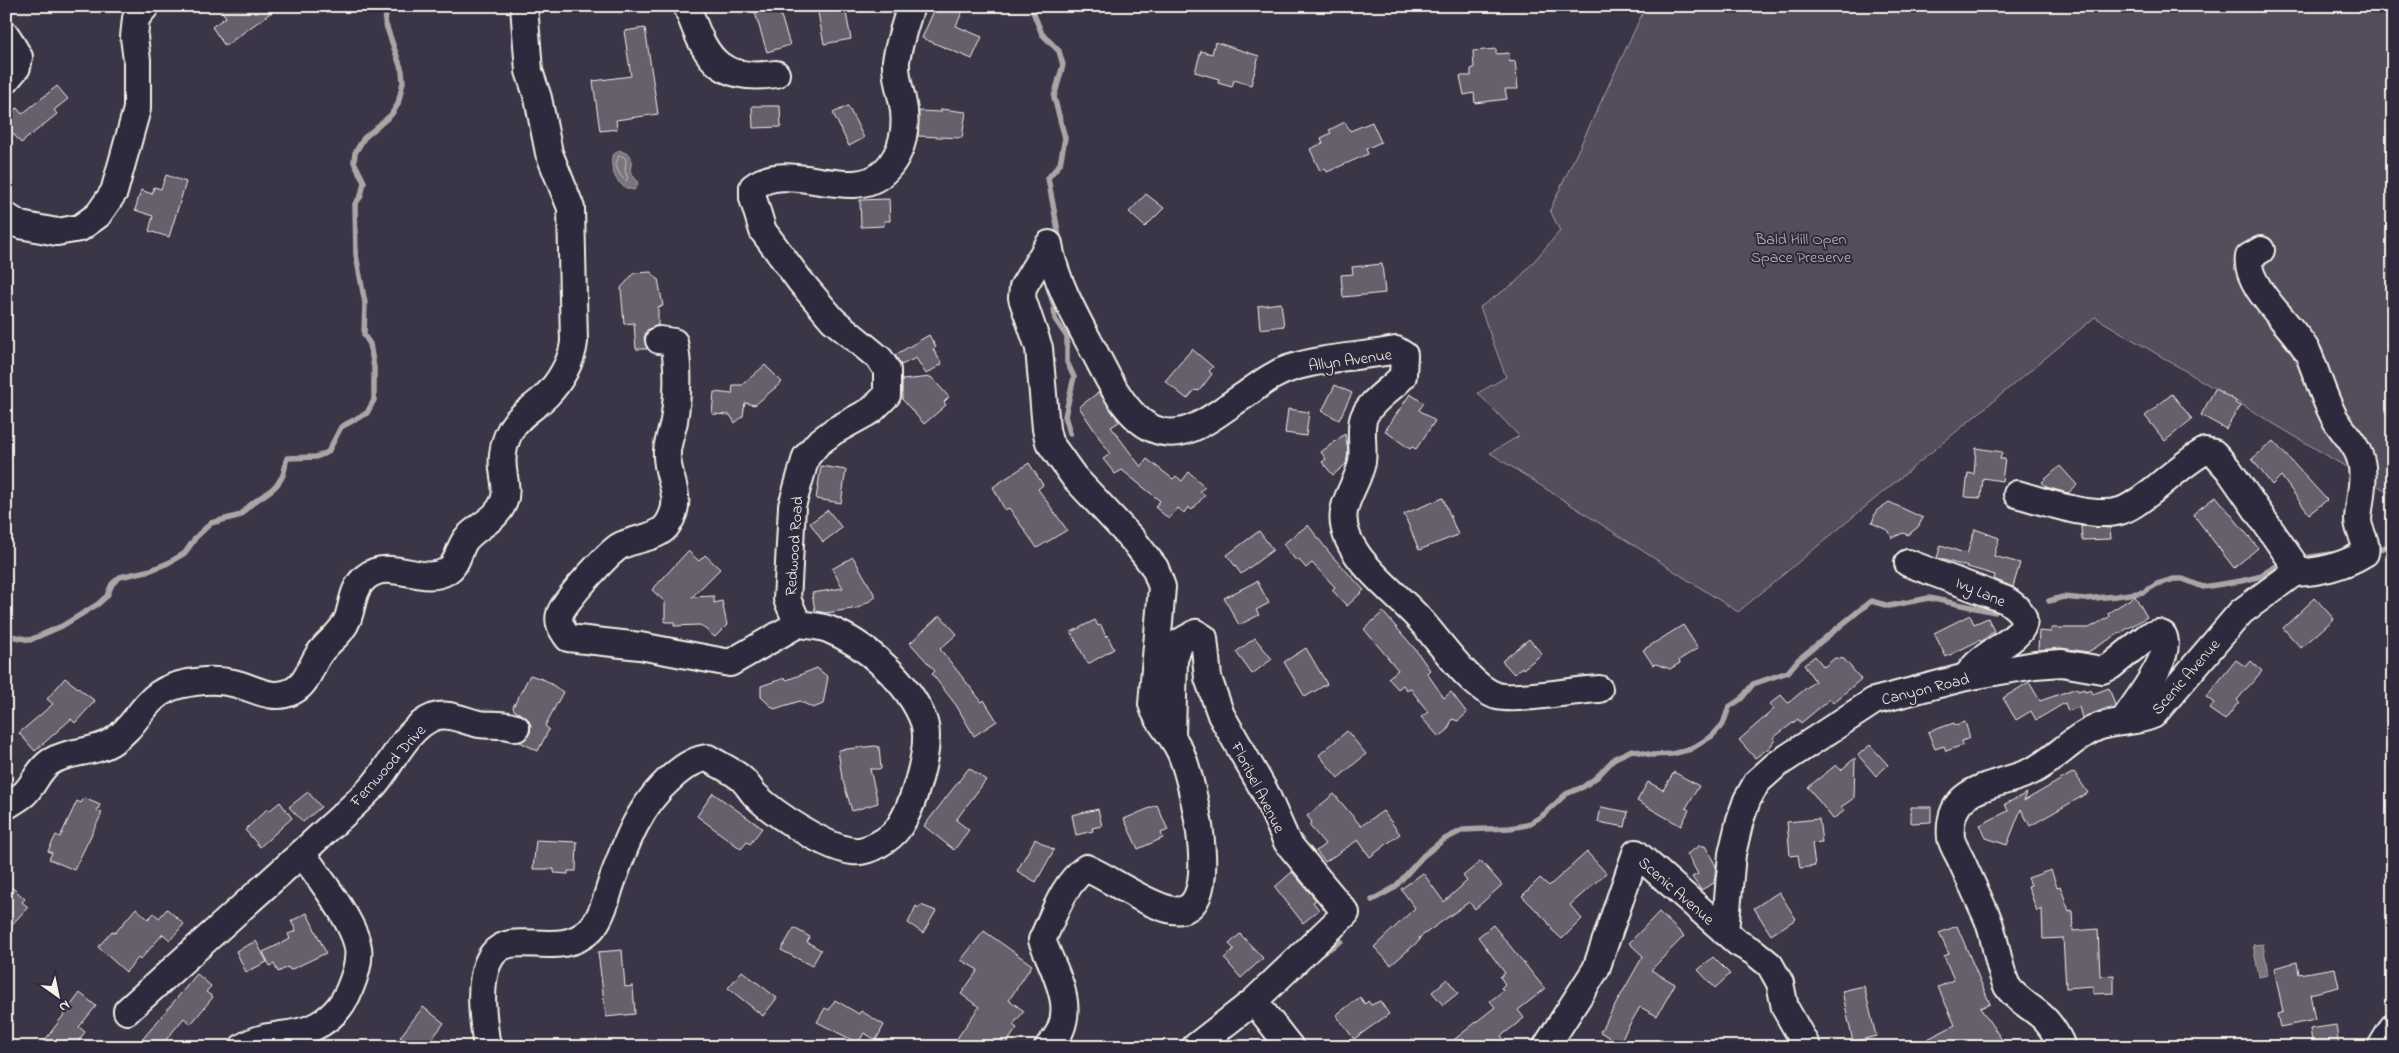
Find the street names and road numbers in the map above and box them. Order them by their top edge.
street label: Allyn Avenue [1307,343,1394,379]
street label: Redwood Road [780,496,810,597]
street label: Ivy Lane [1951,572,2010,614]
street label: Scenic Avenue [2147,633,2227,721]
street label: Canyon Road [1879,667,1972,712]
street label: Fernwood Drive [344,719,433,814]
street label: Floribel Avenue [1224,737,1291,838]
street label: Scenic Avenue [1632,852,1720,932]

